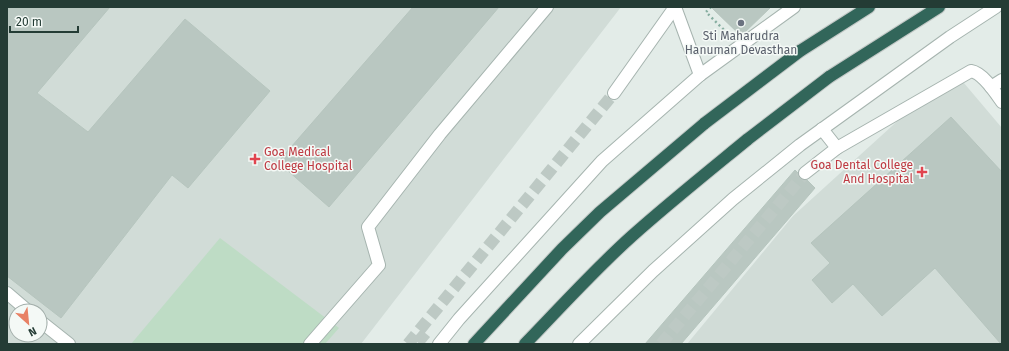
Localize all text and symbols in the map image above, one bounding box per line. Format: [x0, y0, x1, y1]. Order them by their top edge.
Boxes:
scale bar [10, 8, 78, 34]
text: 20 m [16, 15, 42, 29]
marker: Sti Maharudra Hanuman Devasthan [736, 18, 746, 28]
place label: Sti Maharudra Hanuman Devasthan [685, 29, 797, 57]
place label: Goa Medical College Hospital [264, 145, 353, 173]
marker: Goa Medical College Hospital [249, 153, 261, 165]
place label: Goa Dental College And Hospital [811, 158, 913, 186]
marker: Goa Dental College And Hospital [916, 166, 928, 178]
north arrow [8, 303, 48, 343]
text: N [26, 324, 39, 339]

